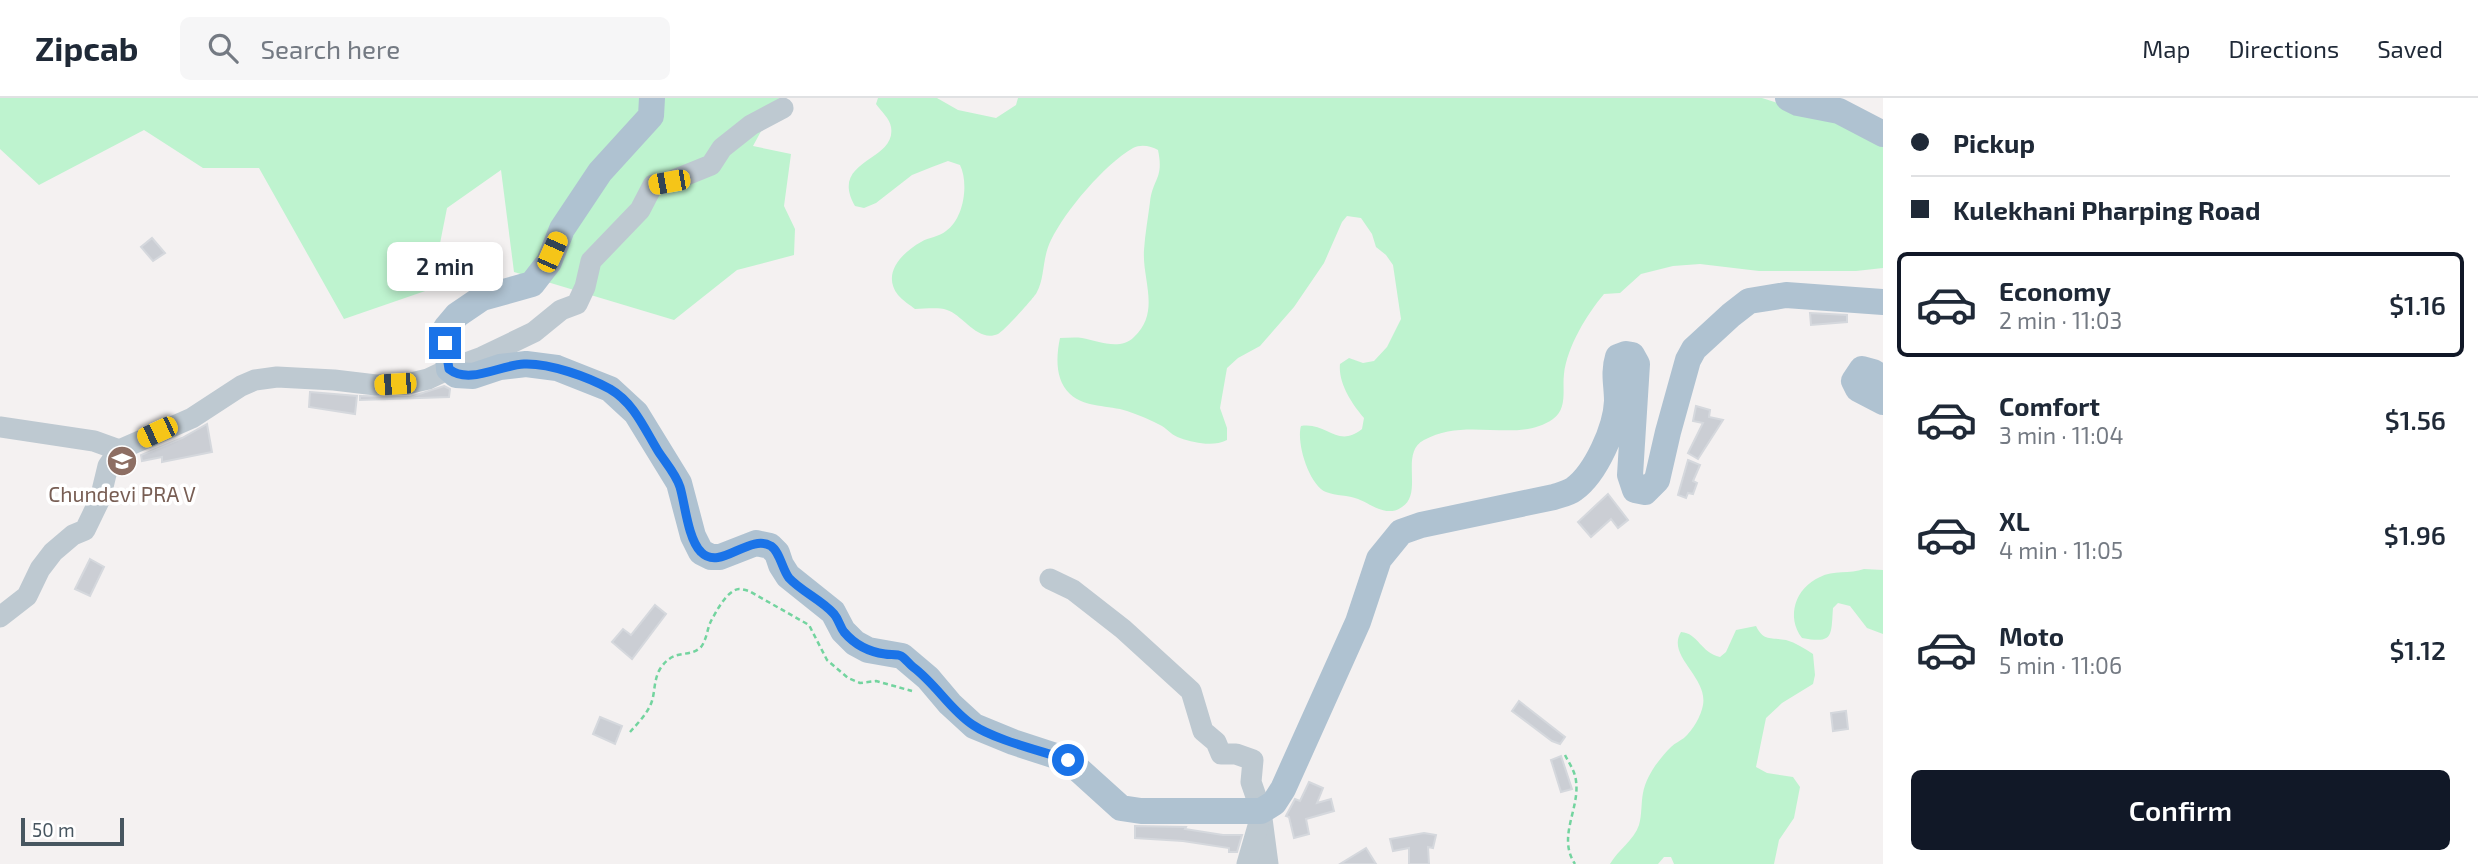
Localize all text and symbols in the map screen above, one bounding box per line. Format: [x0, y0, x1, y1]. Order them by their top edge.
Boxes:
search box [180, 17, 670, 80]
text: Zipcab [35, 28, 138, 68]
icon: search [204, 29, 242, 67]
text: Search here [260, 33, 400, 64]
text: Map [2142, 34, 2190, 63]
text: Directions [2228, 34, 2339, 63]
text: Saved [2377, 34, 2443, 63]
text: Pickup [1953, 127, 2035, 158]
car [647, 168, 692, 196]
text: Kulekhani Pharping Road [1953, 194, 2260, 225]
car [534, 229, 571, 275]
callout: 2 min [387, 242, 503, 290]
text: 2 min [416, 252, 474, 280]
icon: car [1915, 273, 1978, 336]
text: Economy [1999, 275, 2111, 306]
text: $1.16 [2389, 289, 2446, 320]
text: 2 min · 11:03 [1999, 306, 2122, 334]
route end [429, 327, 461, 359]
car [374, 372, 417, 396]
icon: car [1915, 388, 1978, 451]
text: Comfort [1999, 390, 2100, 421]
text: $1.56 [2385, 404, 2446, 435]
car [134, 414, 181, 450]
text: 3 min · 11:04 [1999, 421, 2124, 449]
school or university icon: Chundevi PRA V [105, 444, 139, 478]
place label: Chundevi PRA V [48, 481, 196, 506]
icon: car [1915, 503, 1978, 566]
text: XL [1999, 505, 2030, 536]
text: $1.96 [2384, 519, 2446, 550]
text: 4 min · 11:05 [1999, 536, 2123, 564]
icon: car [1915, 618, 1978, 681]
text: Moto [1999, 620, 2064, 651]
text: $1.12 [2389, 634, 2446, 665]
text: 5 min · 11:06 [1999, 651, 2122, 679]
route start [1052, 744, 1084, 776]
button: Confirm [1911, 770, 2450, 850]
scale bar [21, 815, 124, 847]
text: 50 m [32, 818, 75, 841]

